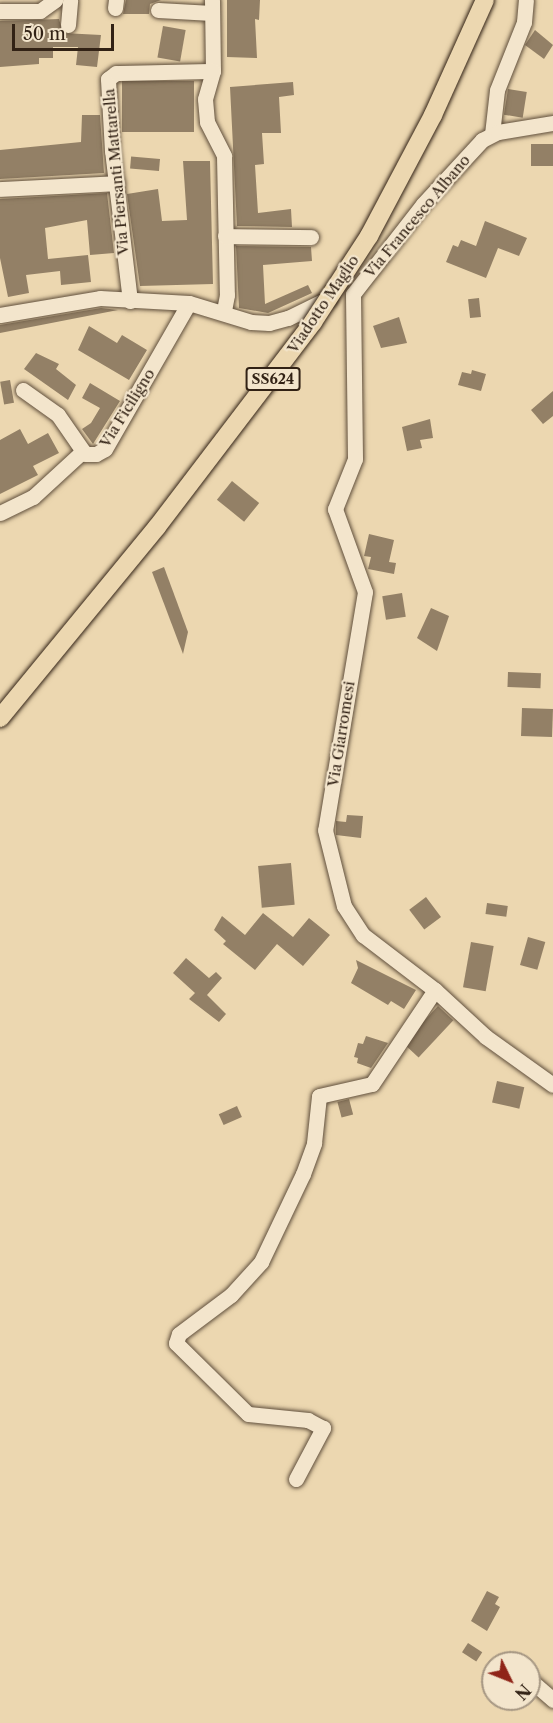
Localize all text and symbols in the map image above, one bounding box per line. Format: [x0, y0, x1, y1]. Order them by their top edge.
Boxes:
scale bar [15, 12, 117, 50]
text: 50 m [23, 23, 66, 45]
street label: Via Piersanti Mattarella [100, 88, 132, 256]
street label: Via Francesco Albano [360, 151, 474, 281]
street label: Viadotto Maglio [284, 252, 362, 356]
street label: Via Ficiligno [96, 365, 158, 451]
road number: SS624 [244, 368, 302, 390]
street label: Via Giarromesi [324, 680, 358, 788]
north arrow [481, 1651, 541, 1711]
text: N [511, 1680, 535, 1704]

